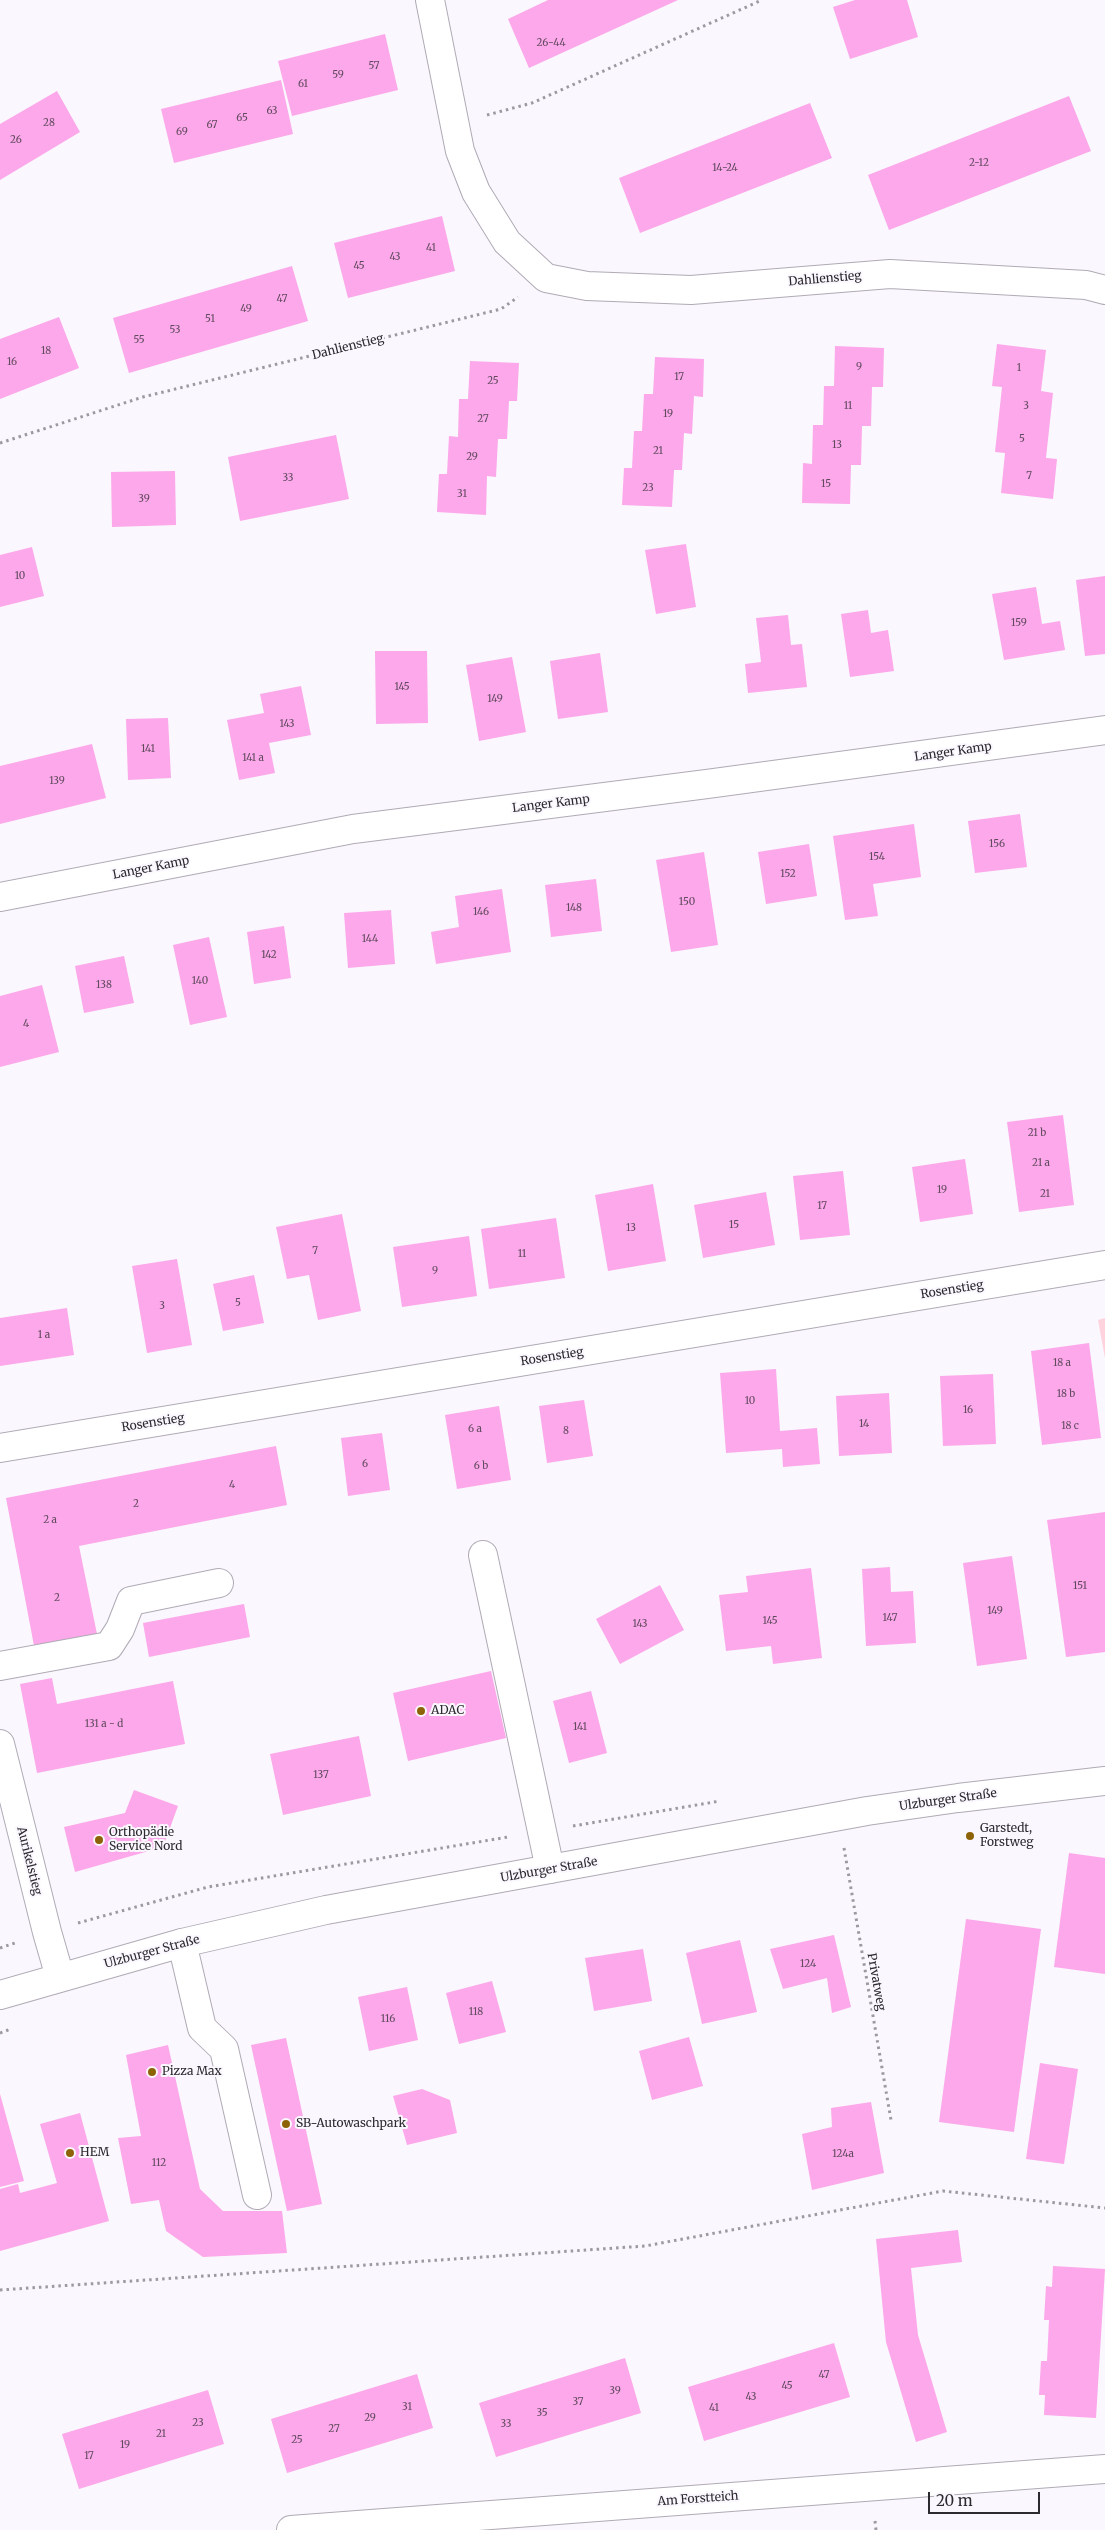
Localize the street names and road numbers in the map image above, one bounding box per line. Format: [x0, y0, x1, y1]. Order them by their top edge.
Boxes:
street label: Dahlienstieg [788, 269, 862, 289]
street label: Dahlienstieg [311, 331, 385, 363]
street label: Langer Kamp [913, 739, 993, 765]
street label: Langer Kamp [512, 792, 590, 816]
street label: Langer Kamp [111, 854, 191, 882]
street label: Rosenstieg [920, 1278, 984, 1302]
street label: Rosenstieg [520, 1345, 584, 1369]
street label: Rosenstieg [121, 1411, 185, 1435]
street label: Ulzburger Straße [898, 1786, 998, 1814]
street label: Aurikelstieg [14, 1825, 44, 1897]
street label: Ulzburger Straße [499, 1854, 599, 1886]
street label: Ulzburger Straße [103, 1932, 201, 1972]
street label: Privatweg [864, 1952, 888, 2012]
street label: Am Forstteich [657, 2489, 739, 2509]

